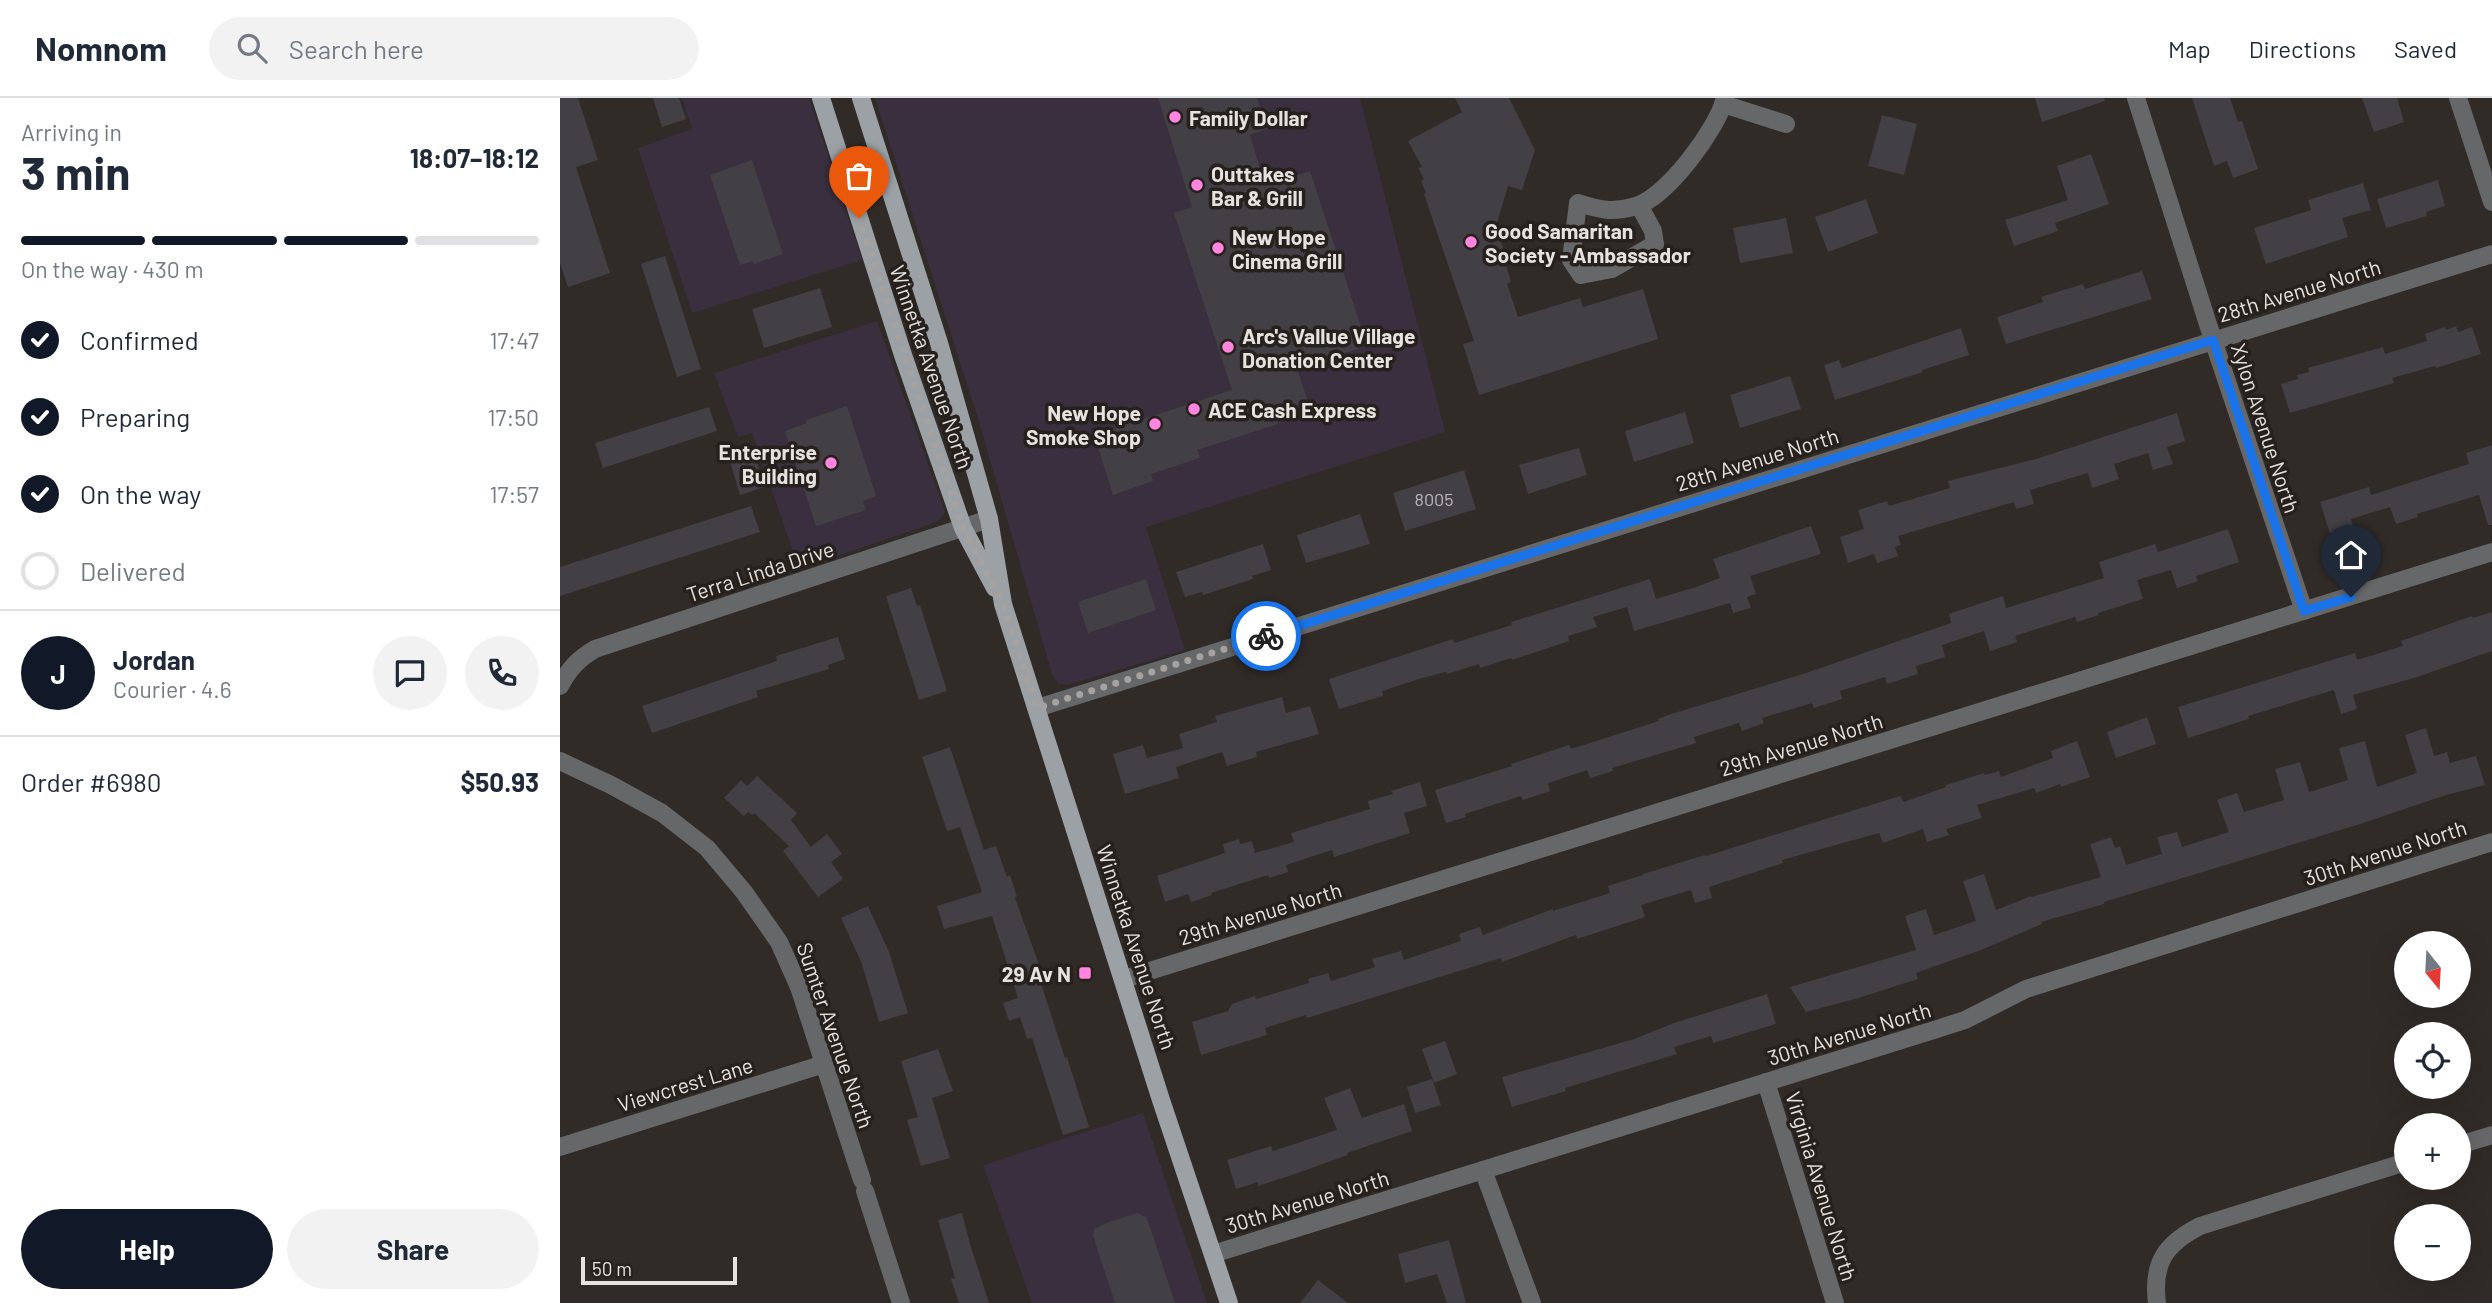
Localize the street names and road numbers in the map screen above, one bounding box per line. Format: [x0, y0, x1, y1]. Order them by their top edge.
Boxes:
street label: 28th Avenue North [2215, 253, 2383, 327]
street label: Winnetka Avenue North [885, 262, 979, 472]
street label: Xylon Avenue North [2227, 340, 2305, 516]
street label: 28th Avenue North [1673, 422, 1841, 496]
street label: Terra Linda Drive [683, 535, 837, 607]
street label: 29th Avenue North [1717, 707, 1885, 781]
street label: 30th Avenue North [2301, 814, 2469, 890]
street label: Winnetka Avenue North [1092, 842, 1182, 1052]
street label: 29th Avenue North [1176, 876, 1344, 950]
street label: Sumter Avenue North [792, 939, 880, 1131]
street label: 30th Avenue North [1764, 996, 1934, 1070]
street label: Viewcrest Lane [614, 1052, 756, 1116]
street label: Virginia Avenue North [1781, 1088, 1863, 1284]
street label: 30th Avenue North [1222, 1164, 1392, 1238]

